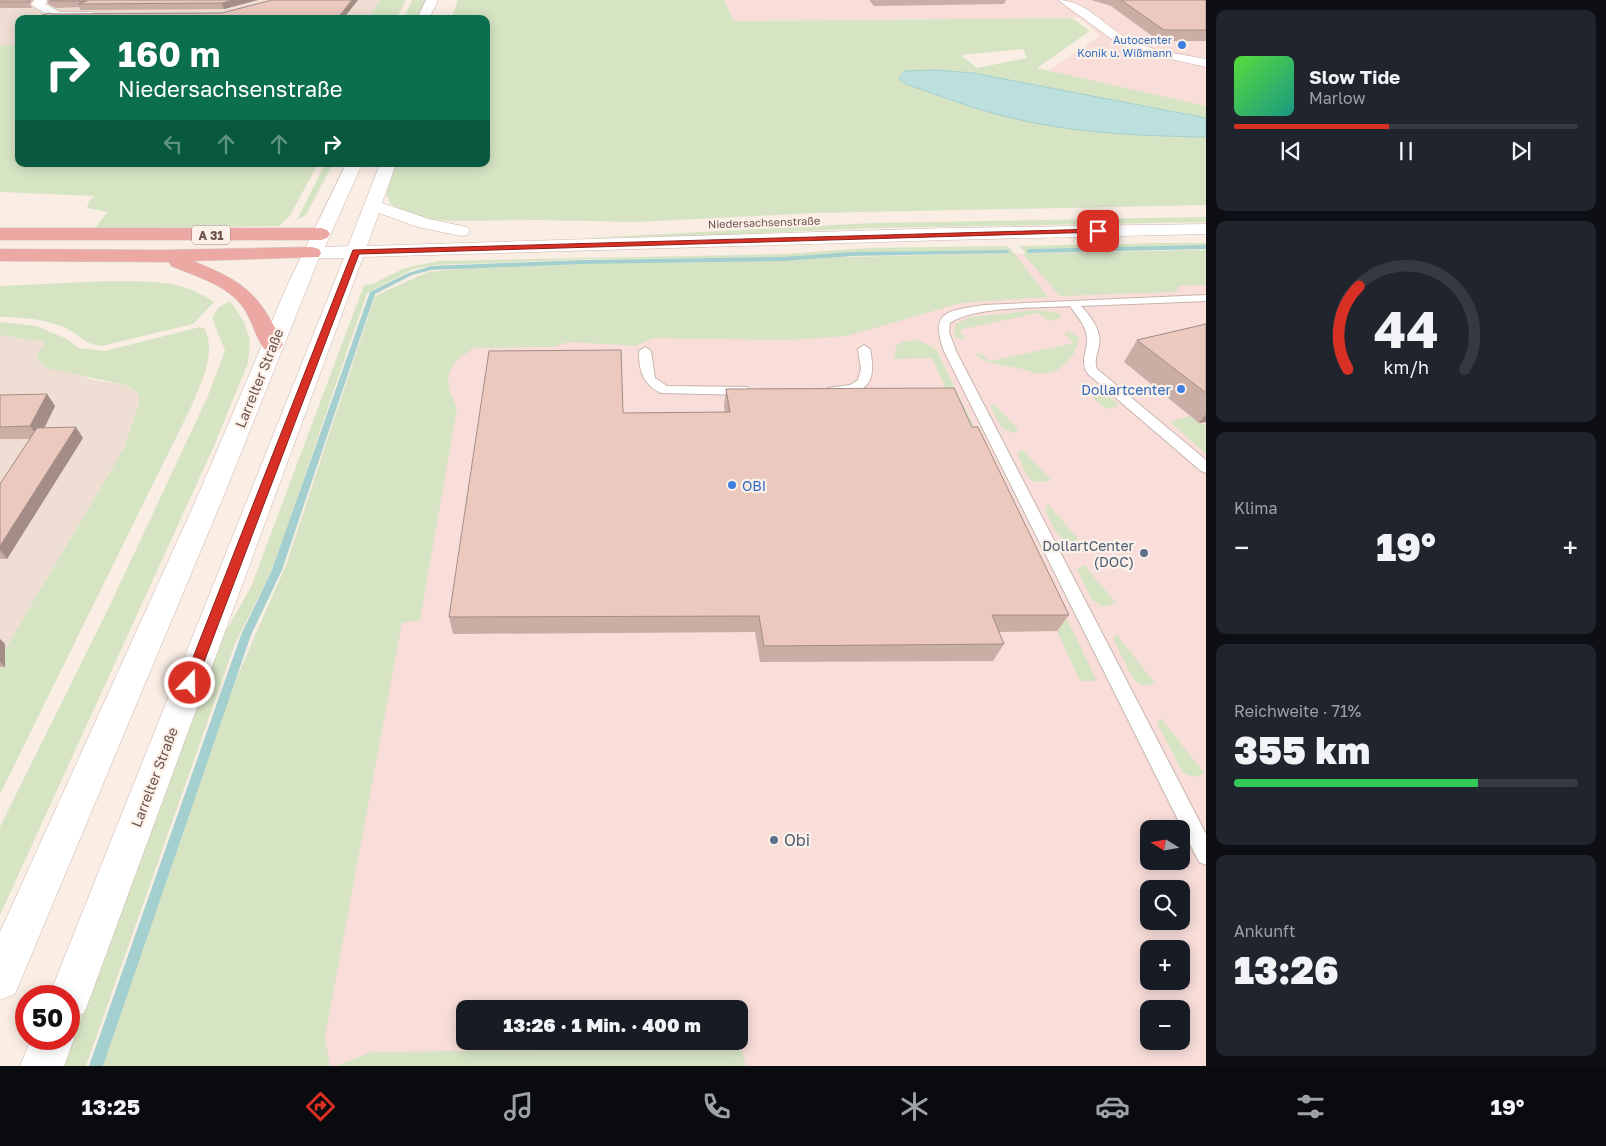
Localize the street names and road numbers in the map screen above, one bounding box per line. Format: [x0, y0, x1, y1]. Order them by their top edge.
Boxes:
street label: Niedersachsenstraße [708, 214, 820, 230]
road number: A 31 [192, 226, 230, 244]
street label: Larrelter Straße [231, 326, 287, 430]
street label: Larrelter Straße [127, 725, 181, 829]

